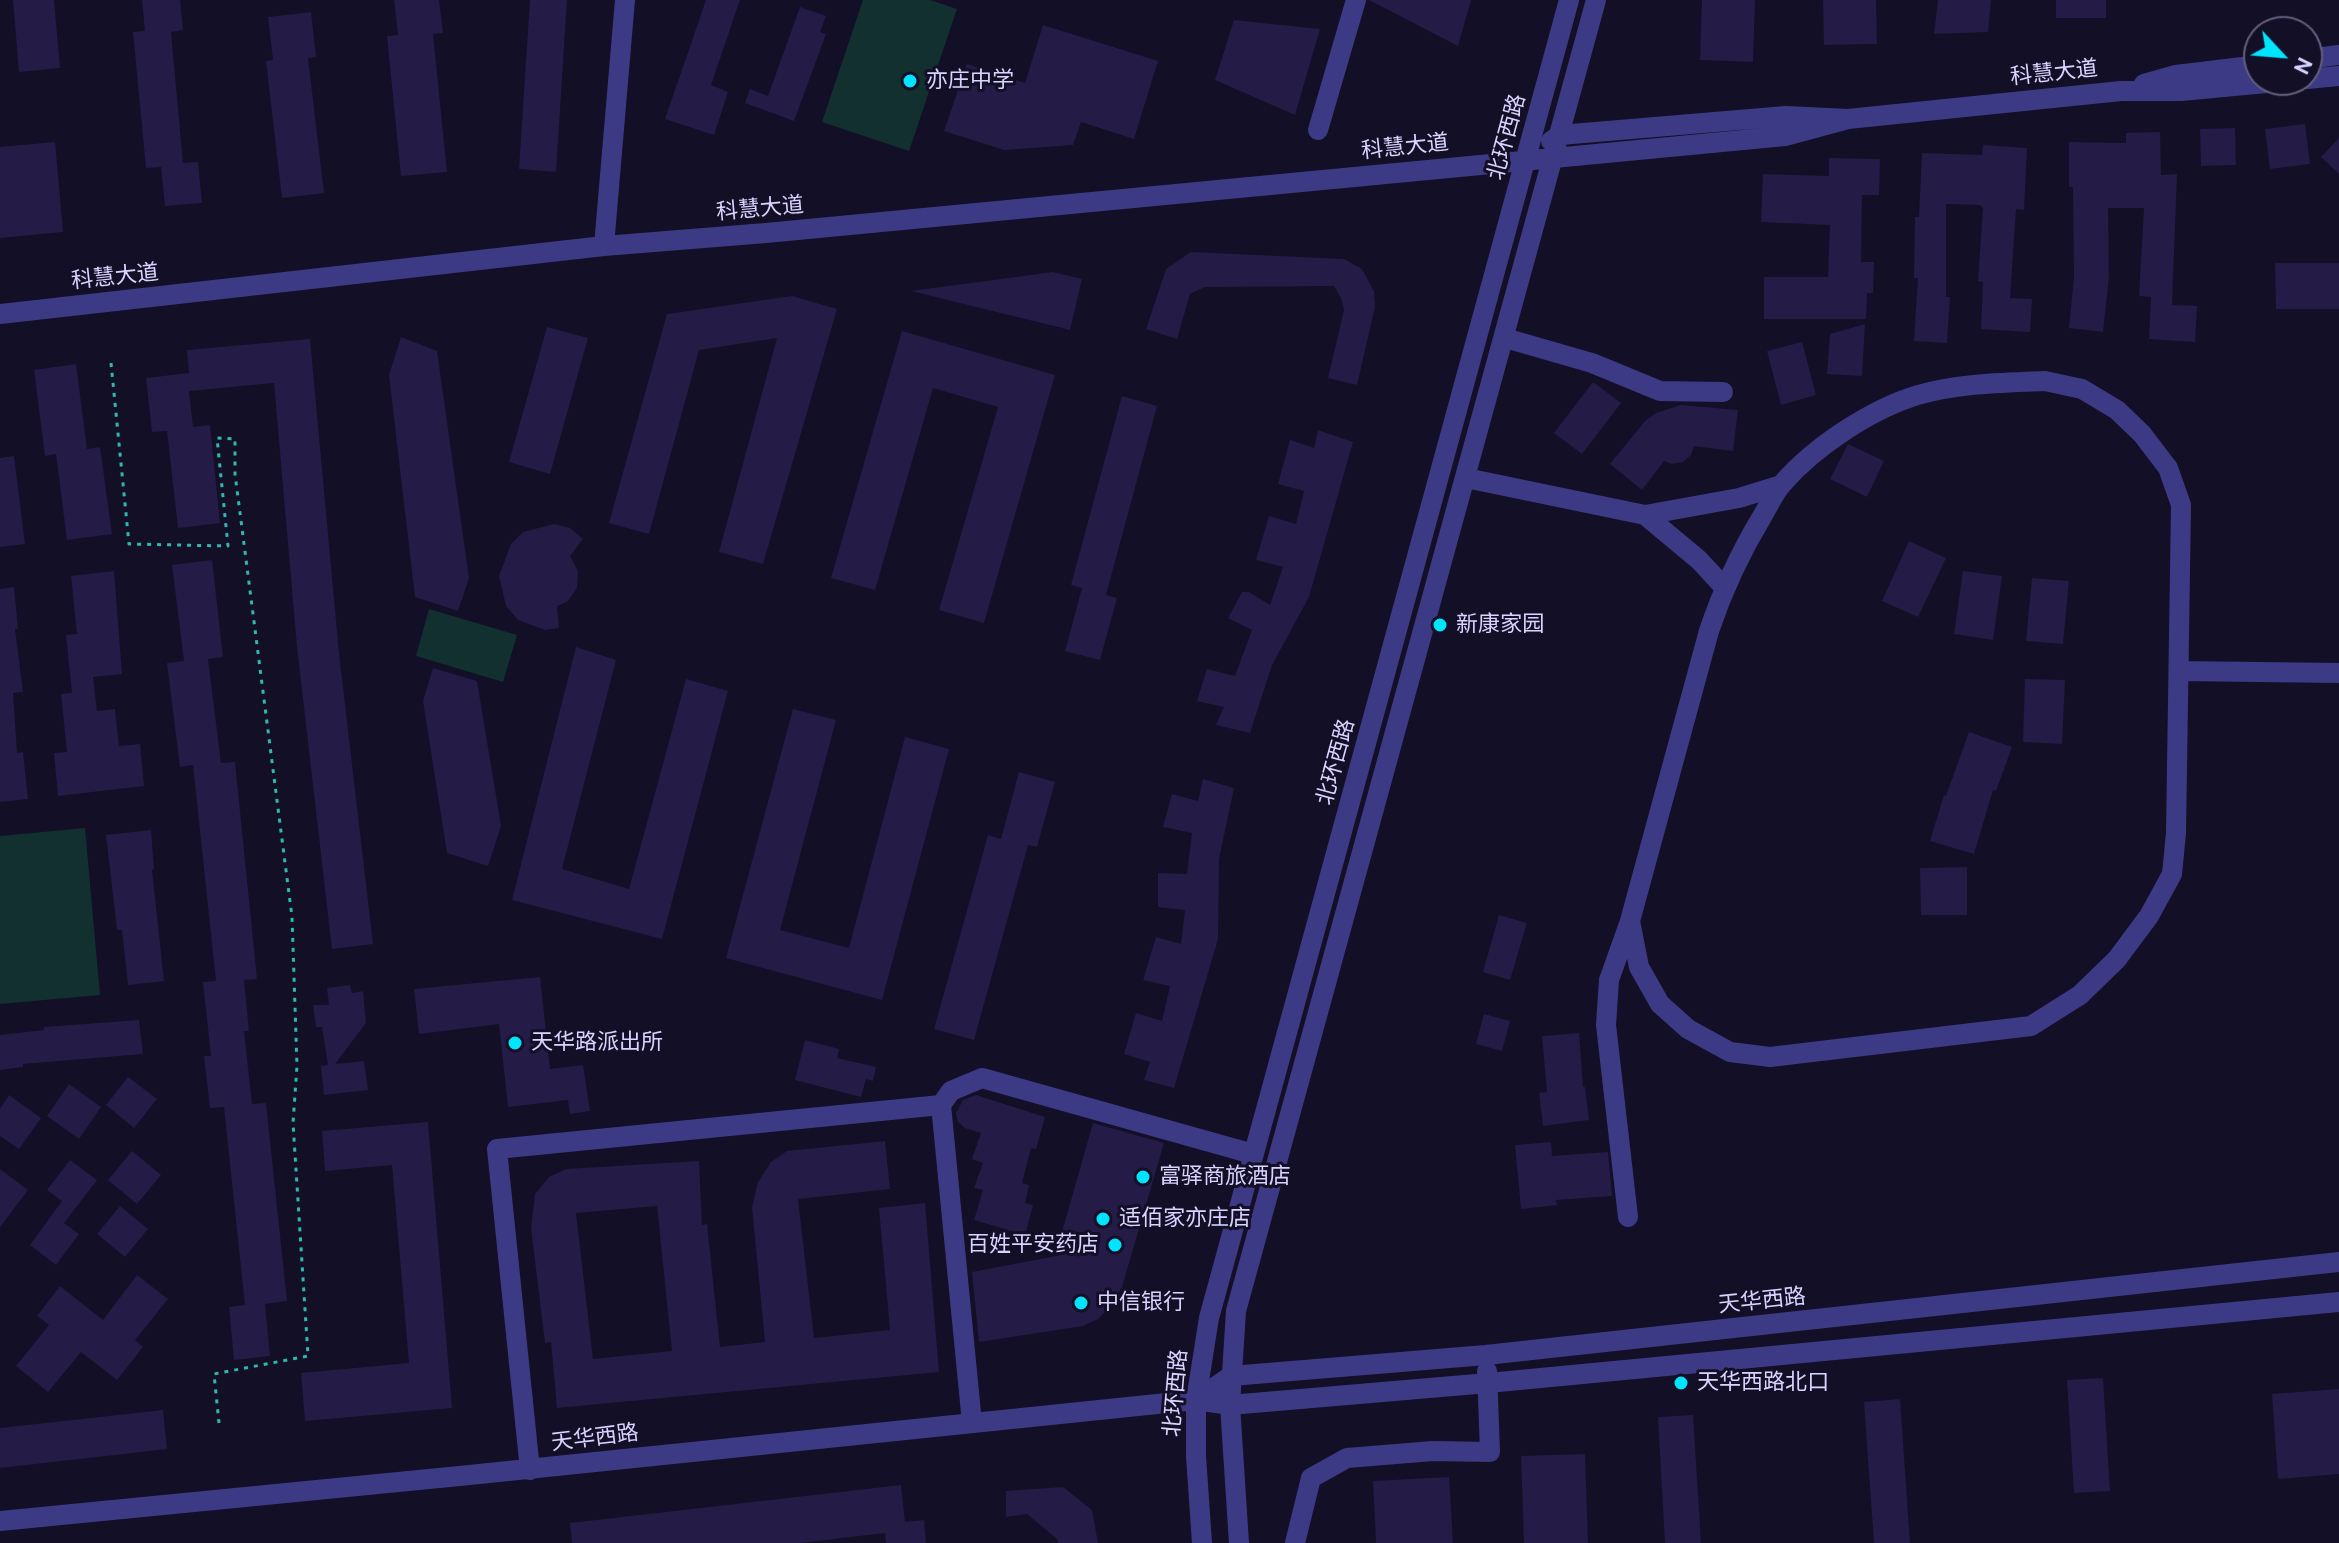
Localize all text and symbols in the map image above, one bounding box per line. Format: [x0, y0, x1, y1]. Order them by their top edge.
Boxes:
north arrow [2243, 16, 2323, 96]
text: N [2288, 53, 2319, 79]
street label: 科慧大道 [2009, 55, 2099, 91]
place label: 亦庄中学 [926, 68, 1014, 94]
marker: 亦庄中学 [901, 72, 919, 90]
street label: 北环西路 [1483, 91, 1531, 183]
street label: 科慧大道 [1360, 129, 1450, 165]
street label: 科慧大道 [715, 192, 805, 226]
street label: 科慧大道 [70, 259, 160, 295]
place label: 新康家园 [1456, 612, 1544, 638]
marker: 新康家园 [1431, 616, 1449, 634]
street label: 北环西路 [1312, 716, 1360, 808]
place label: 天华路派出所 [531, 1030, 663, 1056]
marker: 天华路派出所 [506, 1034, 524, 1052]
place label: 富驿商旅酒店 [1159, 1164, 1291, 1190]
marker: 富驿商旅酒店 [1134, 1168, 1152, 1186]
place label: 适佰家亦庄店 [1119, 1206, 1251, 1232]
marker: 适佰家亦庄店 [1094, 1210, 1112, 1228]
place label: 百姓平安药店 [967, 1232, 1099, 1258]
marker: 百姓平安药店 [1106, 1236, 1124, 1254]
street label: 天华西路 [1717, 1283, 1807, 1319]
place label: 中信银行 [1097, 1290, 1185, 1316]
marker: 中信银行 [1072, 1294, 1090, 1312]
street label: 北环西路 [1159, 1348, 1193, 1438]
place label: 天华西路北口 [1697, 1370, 1829, 1396]
marker: 天华西路北口 [1672, 1374, 1690, 1392]
street label: 天华西路 [550, 1420, 640, 1456]

